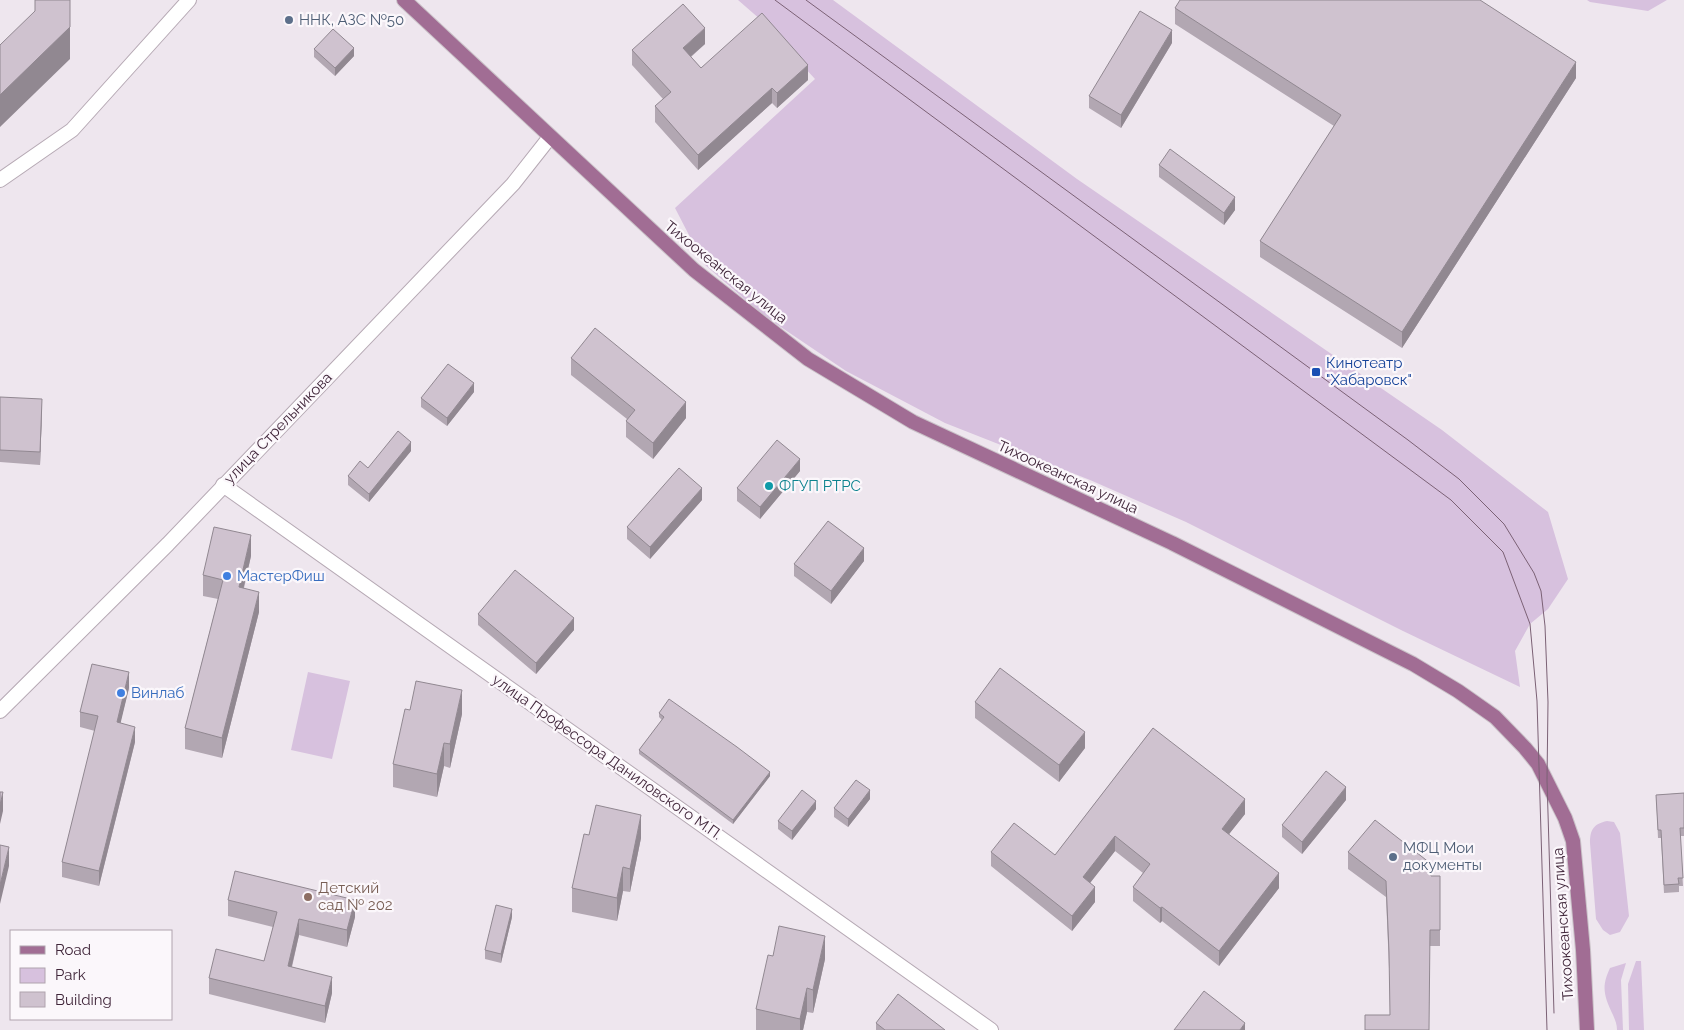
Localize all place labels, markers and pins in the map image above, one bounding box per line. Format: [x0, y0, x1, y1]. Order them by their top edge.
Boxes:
place label: ННК, АЗС №50 [299, 11, 404, 29]
marker: ННК, АЗС №50 [283, 14, 295, 26]
place label: Кинотеатр "Хабаровск" [1326, 354, 1412, 389]
marker: Кинотеатр "Хабаровск" [1310, 366, 1322, 378]
place label: ФГУП РТРС [779, 477, 861, 495]
marker: ФГУП РТРС [763, 480, 775, 492]
place label: МастерФиш [237, 567, 325, 585]
marker: МастерФиш [221, 570, 233, 582]
place label: Винлаб [131, 684, 184, 702]
marker: Винлаб [115, 687, 127, 699]
place label: МФЦ Мои документы [1403, 839, 1482, 874]
marker: МФЦ Мои документы [1387, 851, 1399, 863]
place label: Детский сад № 202 [318, 879, 393, 914]
marker: Детский сад № 202 [302, 891, 314, 903]

